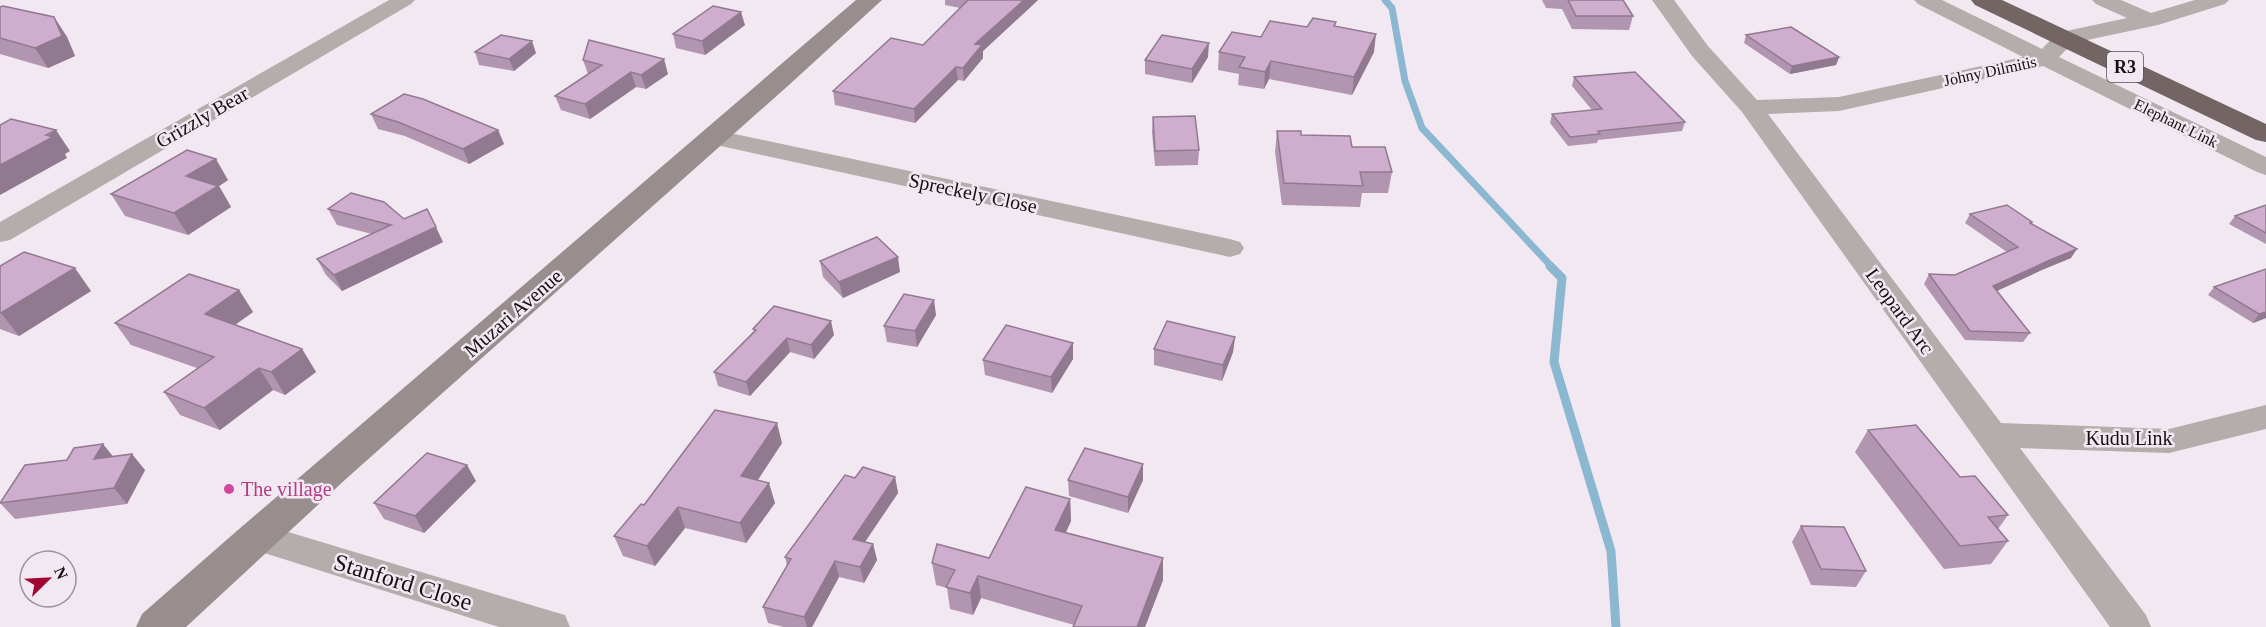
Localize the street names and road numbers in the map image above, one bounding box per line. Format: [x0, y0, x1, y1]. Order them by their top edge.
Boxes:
road number: R3 [2107, 52, 2143, 82]
street label: Johny Dilmitis [1942, 53, 2038, 90]
street label: Grizzly Bear [152, 82, 253, 153]
street label: Elephant Link [2131, 95, 2221, 152]
street label: Spreckely Close [907, 169, 1039, 218]
street label: Muzari Avenue [460, 264, 566, 361]
street label: Leopard Arc [1861, 264, 1939, 359]
street label: Kudu Link [2085, 427, 2173, 449]
street label: Stanford Close [331, 549, 475, 615]

